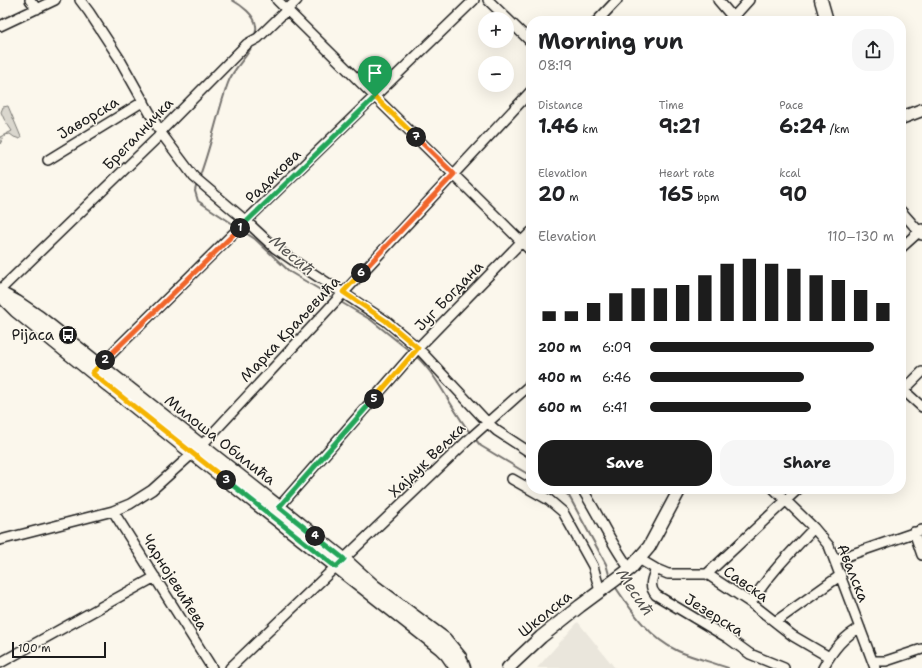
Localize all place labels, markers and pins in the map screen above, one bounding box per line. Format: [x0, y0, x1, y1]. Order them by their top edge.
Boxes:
pin [358, 56, 392, 97]
pin: 7 [406, 127, 426, 147]
pin: 1 [230, 218, 250, 238]
pin: 6 [351, 263, 371, 283]
bus stop icon: Pijaca [57, 324, 79, 346]
place label: Pijaca [11, 325, 55, 345]
pin: 2 [95, 350, 115, 370]
pin: 5 [364, 389, 384, 409]
pin: 3 [216, 470, 236, 490]
pin: 4 [305, 526, 325, 546]

